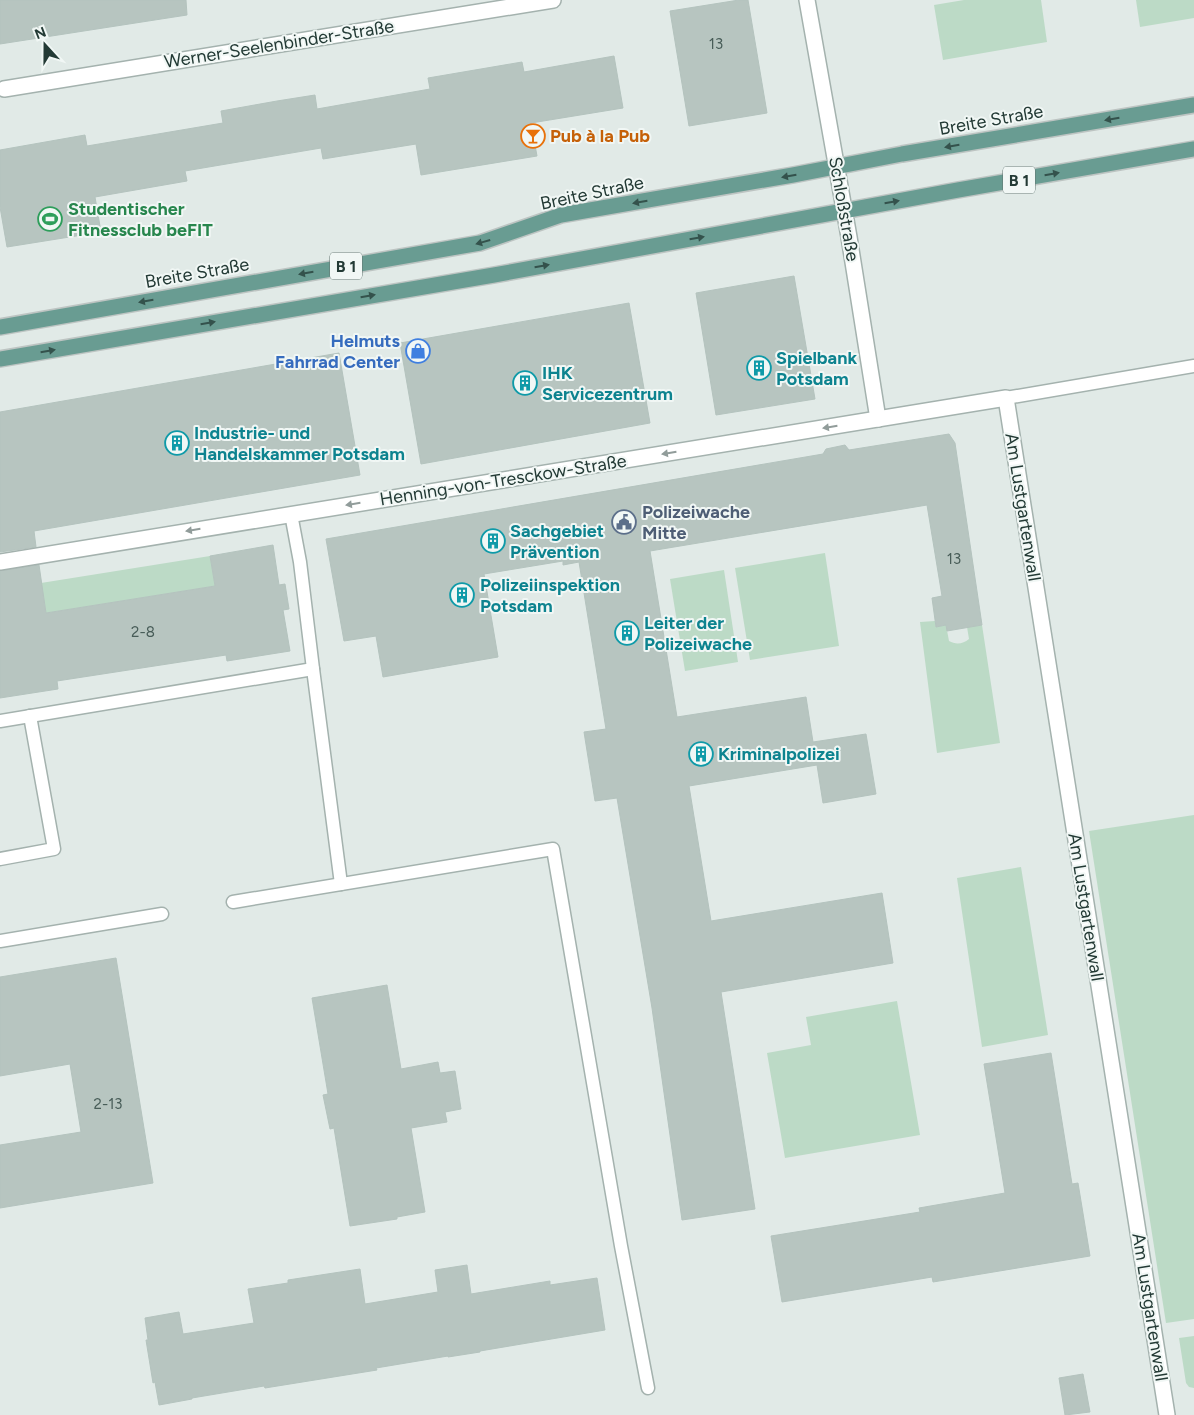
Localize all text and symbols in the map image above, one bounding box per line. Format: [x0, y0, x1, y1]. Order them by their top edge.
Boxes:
street label: Werner-Seelenbinder-Straße [163, 15, 396, 73]
north arrow [20, 20, 70, 70]
text: N [32, 23, 49, 43]
house number: 13 [709, 35, 723, 53]
street label: Breite Straße [937, 100, 1045, 140]
one-way arrow [1103, 115, 1119, 123]
bar icon: Pub à la Pub [520, 123, 546, 149]
place label: Pub à la Pub [550, 125, 650, 147]
one-way arrow [943, 142, 959, 150]
street label: Schloßstraße [824, 155, 864, 263]
road number: B 1 [1003, 166, 1035, 194]
one-way arrow [1044, 169, 1060, 177]
street label: Breite Straße [538, 171, 646, 215]
one-way arrow [780, 172, 796, 180]
place label: Studentischer Fitnessclub beFIT [68, 198, 213, 241]
one-way arrow [631, 198, 647, 206]
one-way arrow [884, 198, 900, 206]
sports icon: Studentischer Fitnessclub beFIT [37, 206, 63, 232]
one-way arrow [690, 233, 706, 241]
one-way arrow [475, 238, 490, 246]
road number: B 1 [330, 252, 362, 280]
street label: Breite Straße [143, 253, 251, 293]
one-way arrow [534, 262, 550, 270]
one-way arrow [297, 270, 313, 278]
one-way arrow [361, 291, 377, 299]
one-way arrow [137, 298, 153, 306]
one-way arrow [201, 319, 217, 327]
place label: Helmuts Fahrrad Center [275, 330, 401, 373]
shop icon: Helmuts Fahrrad Center [405, 338, 431, 364]
one-way arrow [40, 346, 56, 354]
place label: Spielbank Potsdam [776, 347, 857, 390]
building icon: Spielbank Potsdam [746, 355, 772, 381]
place label: IHK Servicezentrum [542, 362, 673, 405]
building icon: IHK Servicezentrum [512, 370, 538, 396]
place label: Industrie- und Handelskammer Potsdam [194, 422, 405, 465]
one-way arrow [821, 423, 837, 431]
building icon: Industrie- und Handelskammer Potsdam [164, 430, 190, 456]
street label: Am Lustgartenwall [1000, 431, 1046, 583]
one-way arrow [661, 449, 677, 457]
street label: Henning-von-Tresckow-Straße [378, 450, 628, 510]
one-way arrow [345, 501, 361, 509]
place label: Polizeiwache Mitte [642, 501, 750, 544]
public building icon: Polizeiwache Mitte [611, 509, 637, 535]
place label: Sachgebiet Prävention [510, 520, 604, 563]
one-way arrow [185, 527, 201, 535]
building icon: Sachgebiet Prävention [480, 528, 506, 554]
house number: 13 [947, 550, 961, 568]
place label: Polizeiinspektion Potsdam [480, 574, 620, 617]
building icon: Polizeiinspektion Potsdam [449, 582, 475, 608]
place label: Leiter der Polizeiwache [644, 612, 752, 655]
building icon: Leiter der Polizeiwache [614, 620, 640, 646]
house number: 2-8 [131, 623, 155, 641]
building icon: Kriminalpolizei [688, 741, 714, 767]
place label: Kriminalpolizei [718, 743, 840, 765]
street label: Am Lustgartenwall [1063, 831, 1109, 983]
house number: 2-13 [94, 1095, 123, 1113]
street label: Am Lustgartenwall [1127, 1231, 1173, 1383]

